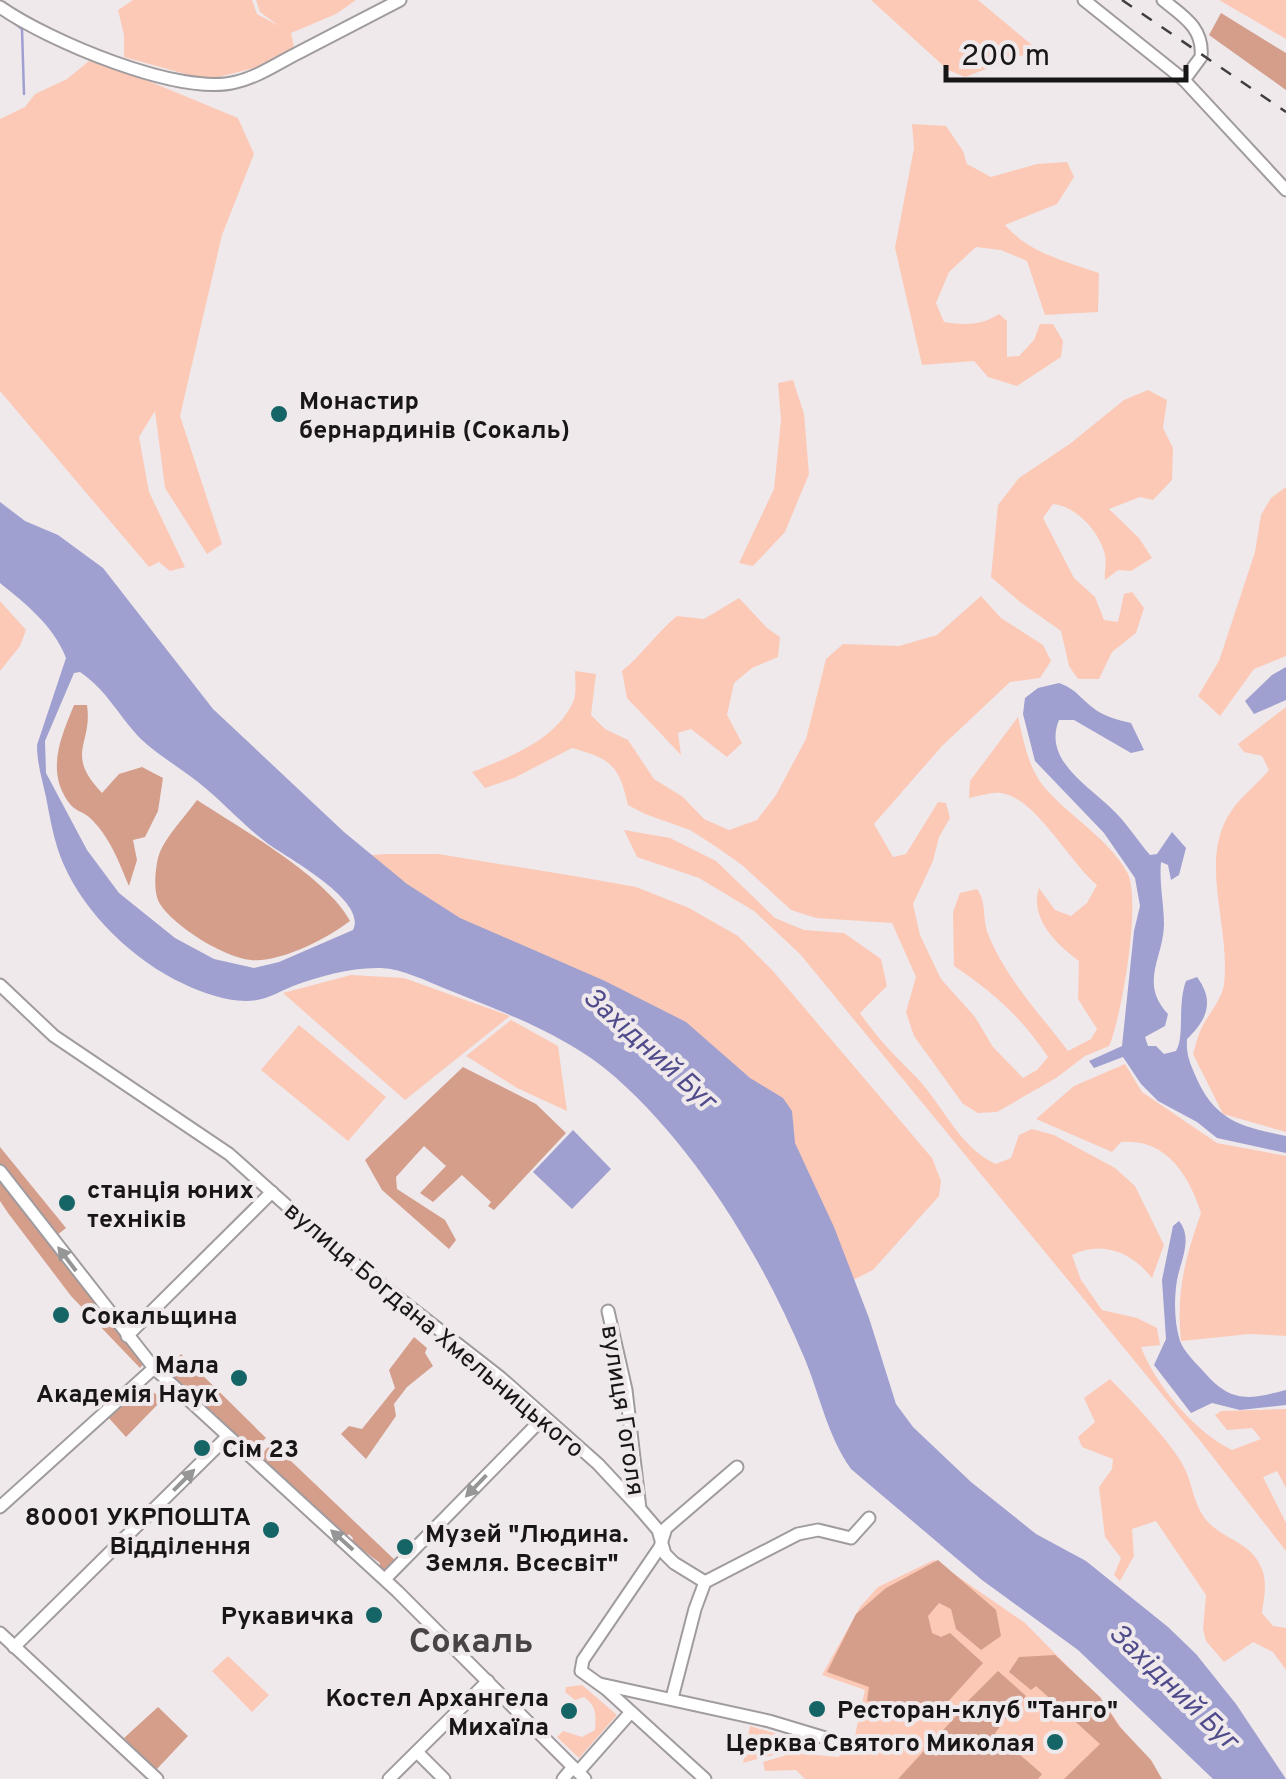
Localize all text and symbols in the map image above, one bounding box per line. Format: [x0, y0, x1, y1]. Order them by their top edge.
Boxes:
scale bar [946, 20, 1186, 82]
text: 200 m [961, 39, 1050, 76]
place label: Монастир бернардинів (Сокаль) [299, 387, 570, 448]
marker: Монастир бернардинів (Сокаль) [268, 403, 290, 425]
water label: Західний Буг [575, 981, 725, 1121]
place label: станція юних техніків [87, 1176, 254, 1237]
marker: станція юних техніків [56, 1192, 78, 1214]
street label: вулиця Богдана Хмельницького [276, 1196, 590, 1466]
one-way arrow [57, 1246, 78, 1271]
place label: Сокальщина [81, 1302, 238, 1334]
marker: Сокальщина [50, 1304, 72, 1326]
street label: вулиця Гоголя [592, 1323, 650, 1498]
place label: Мала Академія Наук [36, 1351, 219, 1412]
marker: Мала Академія Наук [228, 1367, 250, 1389]
place label: Сім 23 [222, 1435, 299, 1467]
marker: Сім 23 [191, 1437, 213, 1459]
one-way arrow [171, 1469, 195, 1492]
one-way arrow [465, 1474, 488, 1498]
place label: 80001 УКРПОШТА Відділення [25, 1503, 251, 1564]
marker: 80001 УКРПОШТА Відділення [260, 1519, 282, 1541]
place label: Музей "Людина. Земля. Всесвіт" [425, 1520, 629, 1581]
one-way arrow [330, 1530, 355, 1552]
marker: Музей "Людина. Земля. Всесвіт" [394, 1536, 416, 1558]
place label: Рукавичка [221, 1602, 354, 1634]
marker: Рукавичка [363, 1604, 385, 1626]
water label: Західний Буг [1101, 1617, 1247, 1761]
district label: Сокаль [409, 1621, 533, 1665]
place label: Костел Архангела Михаїла [325, 1684, 549, 1745]
place label: Ресторан-клуб "Танго" [837, 1696, 1118, 1728]
marker: Ресторан-клуб "Танго" [806, 1698, 828, 1720]
marker: Костел Архангела Михаїла [558, 1700, 580, 1722]
place label: Церква Святого Миколая [726, 1729, 1035, 1761]
marker: Церква Святого Миколая [1044, 1731, 1066, 1753]

